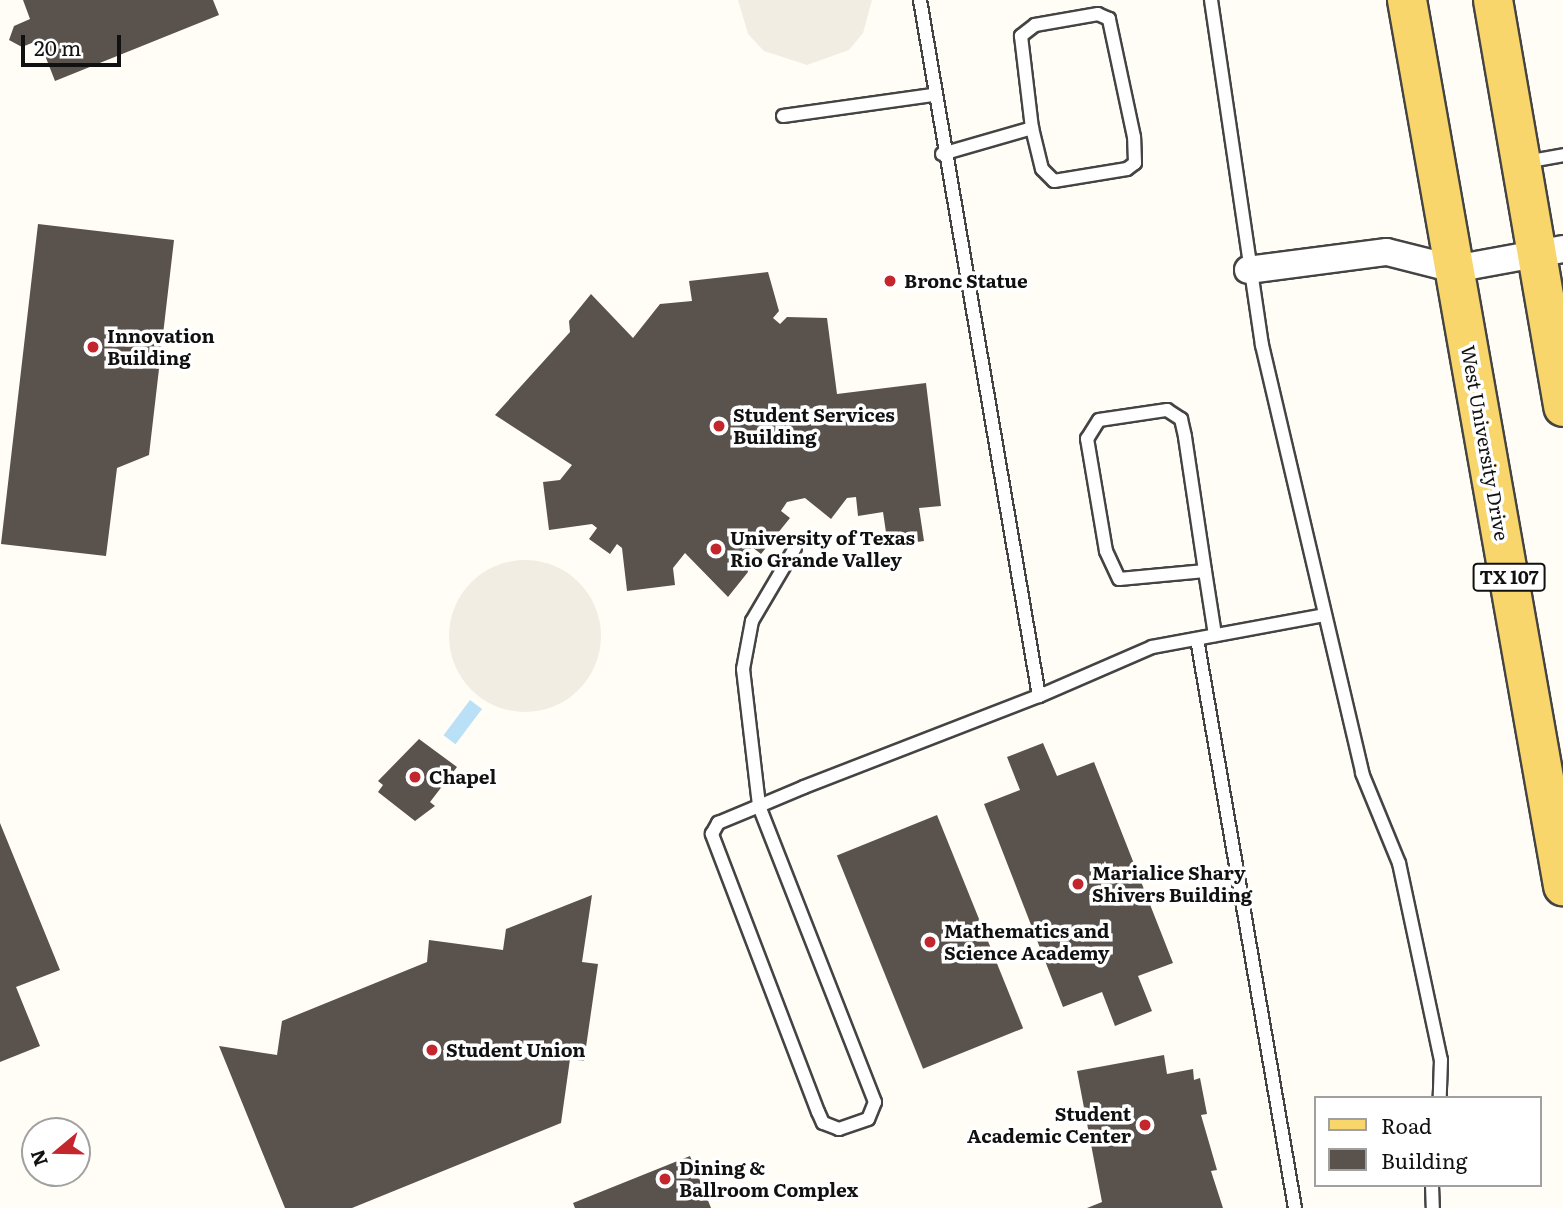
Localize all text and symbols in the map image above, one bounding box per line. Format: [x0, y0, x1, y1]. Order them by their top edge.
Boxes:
scale bar [24, 21, 124, 65]
text: 20 m [34, 31, 81, 62]
place label: Bronc Statue [904, 270, 1028, 292]
marker: Bronc Statue [882, 273, 898, 289]
place label: Innovation Building [107, 325, 215, 369]
marker: Innovation Building [85, 339, 101, 355]
street label: West University Drive [1457, 344, 1513, 542]
place label: Student Services Building [733, 404, 895, 448]
marker: Student Services Building [711, 418, 727, 434]
place label: University of Texas Rio Grande Valley [730, 527, 915, 571]
marker: University of Texas Rio Grande Valley [708, 541, 724, 557]
road number: TX 107 [1472, 562, 1546, 592]
place label: Chapel [429, 766, 496, 788]
marker: Chapel [407, 769, 423, 785]
place label: Marialice Shary Shivers Building [1092, 862, 1252, 906]
marker: Marialice Shary Shivers Building [1070, 876, 1086, 892]
place label: Mathematics and Science Academy [944, 920, 1109, 964]
marker: Mathematics and Science Academy [922, 934, 938, 950]
place label: Student Union [446, 1039, 586, 1061]
marker: Student Union [424, 1042, 440, 1058]
legend [1314, 1096, 1542, 1187]
place label: Student Academic Center [967, 1103, 1131, 1147]
text: Road [1381, 1109, 1432, 1140]
north arrow [21, 1117, 91, 1187]
marker: Student Academic Center [1137, 1117, 1153, 1133]
text: Building [1381, 1144, 1467, 1175]
text: N [22, 1146, 54, 1170]
place label: Dining & Ballroom Complex [679, 1157, 858, 1201]
marker: Dining & Ballroom Complex [657, 1171, 673, 1187]

